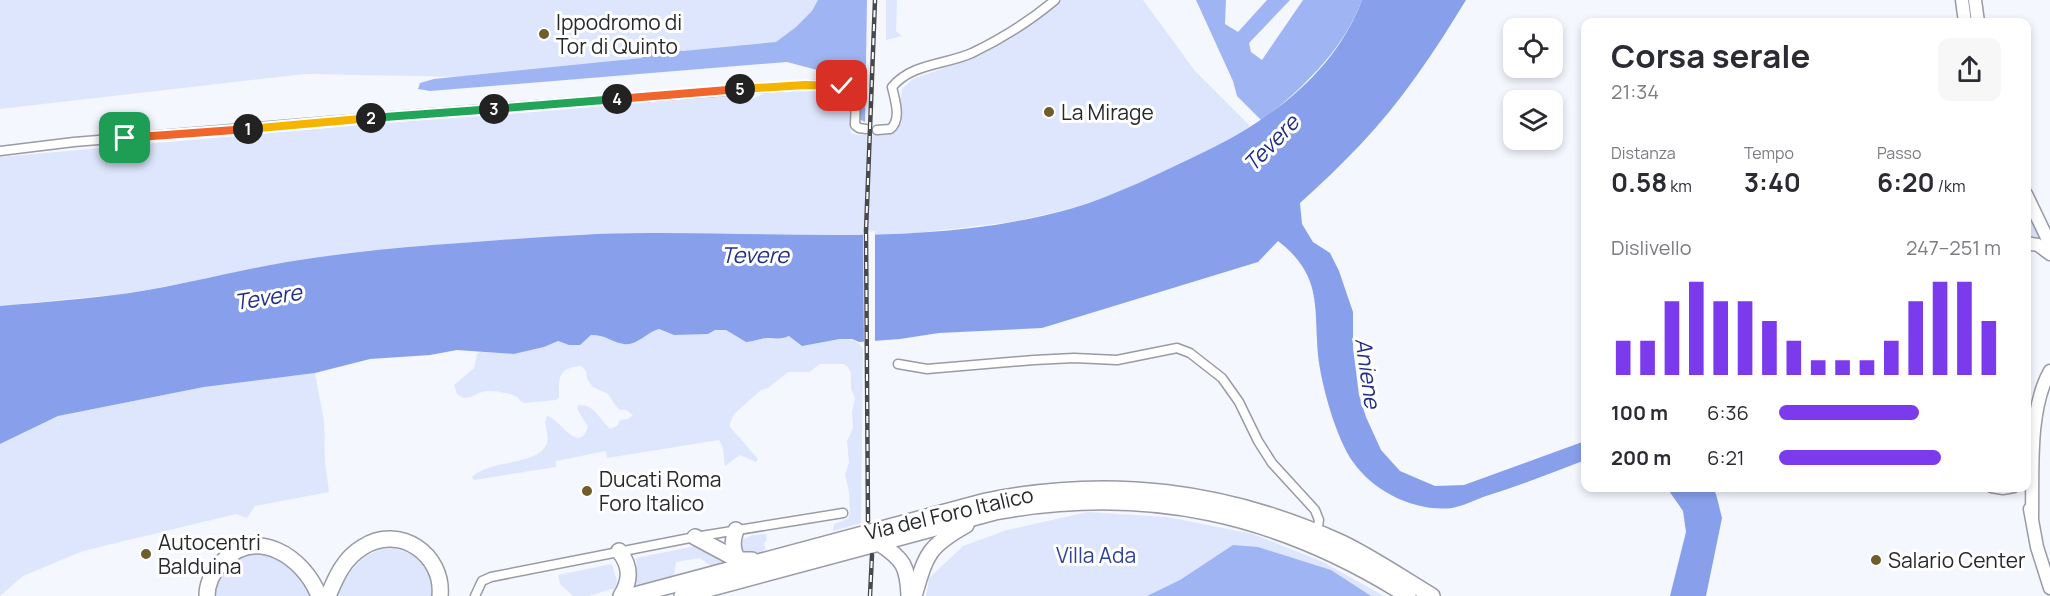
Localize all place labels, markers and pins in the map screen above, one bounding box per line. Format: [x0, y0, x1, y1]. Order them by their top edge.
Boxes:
place label: Ippodromo di Tor di Quinto [556, 8, 682, 60]
marker: Ippodromo di Tor di Quinto [537, 27, 551, 41]
pin [816, 60, 867, 111]
pin: 5 [725, 74, 755, 104]
pin: 4 [602, 84, 632, 114]
pin: 3 [479, 94, 509, 124]
place label: La Mirage [1061, 98, 1154, 126]
pin: 2 [356, 103, 386, 133]
marker: La Mirage [1042, 105, 1056, 119]
pin [99, 112, 150, 163]
pin: 1 [233, 114, 263, 144]
place label: Ducati Roma Foro Italico [599, 465, 721, 517]
marker: Ducati Roma Foro Italico [580, 484, 594, 498]
place label: Autocentri Balduina [158, 528, 261, 580]
place label: Salario Center [1888, 546, 2026, 574]
marker: Autocentri Balduina [139, 547, 153, 561]
marker: Salario Center [1869, 553, 1883, 567]

